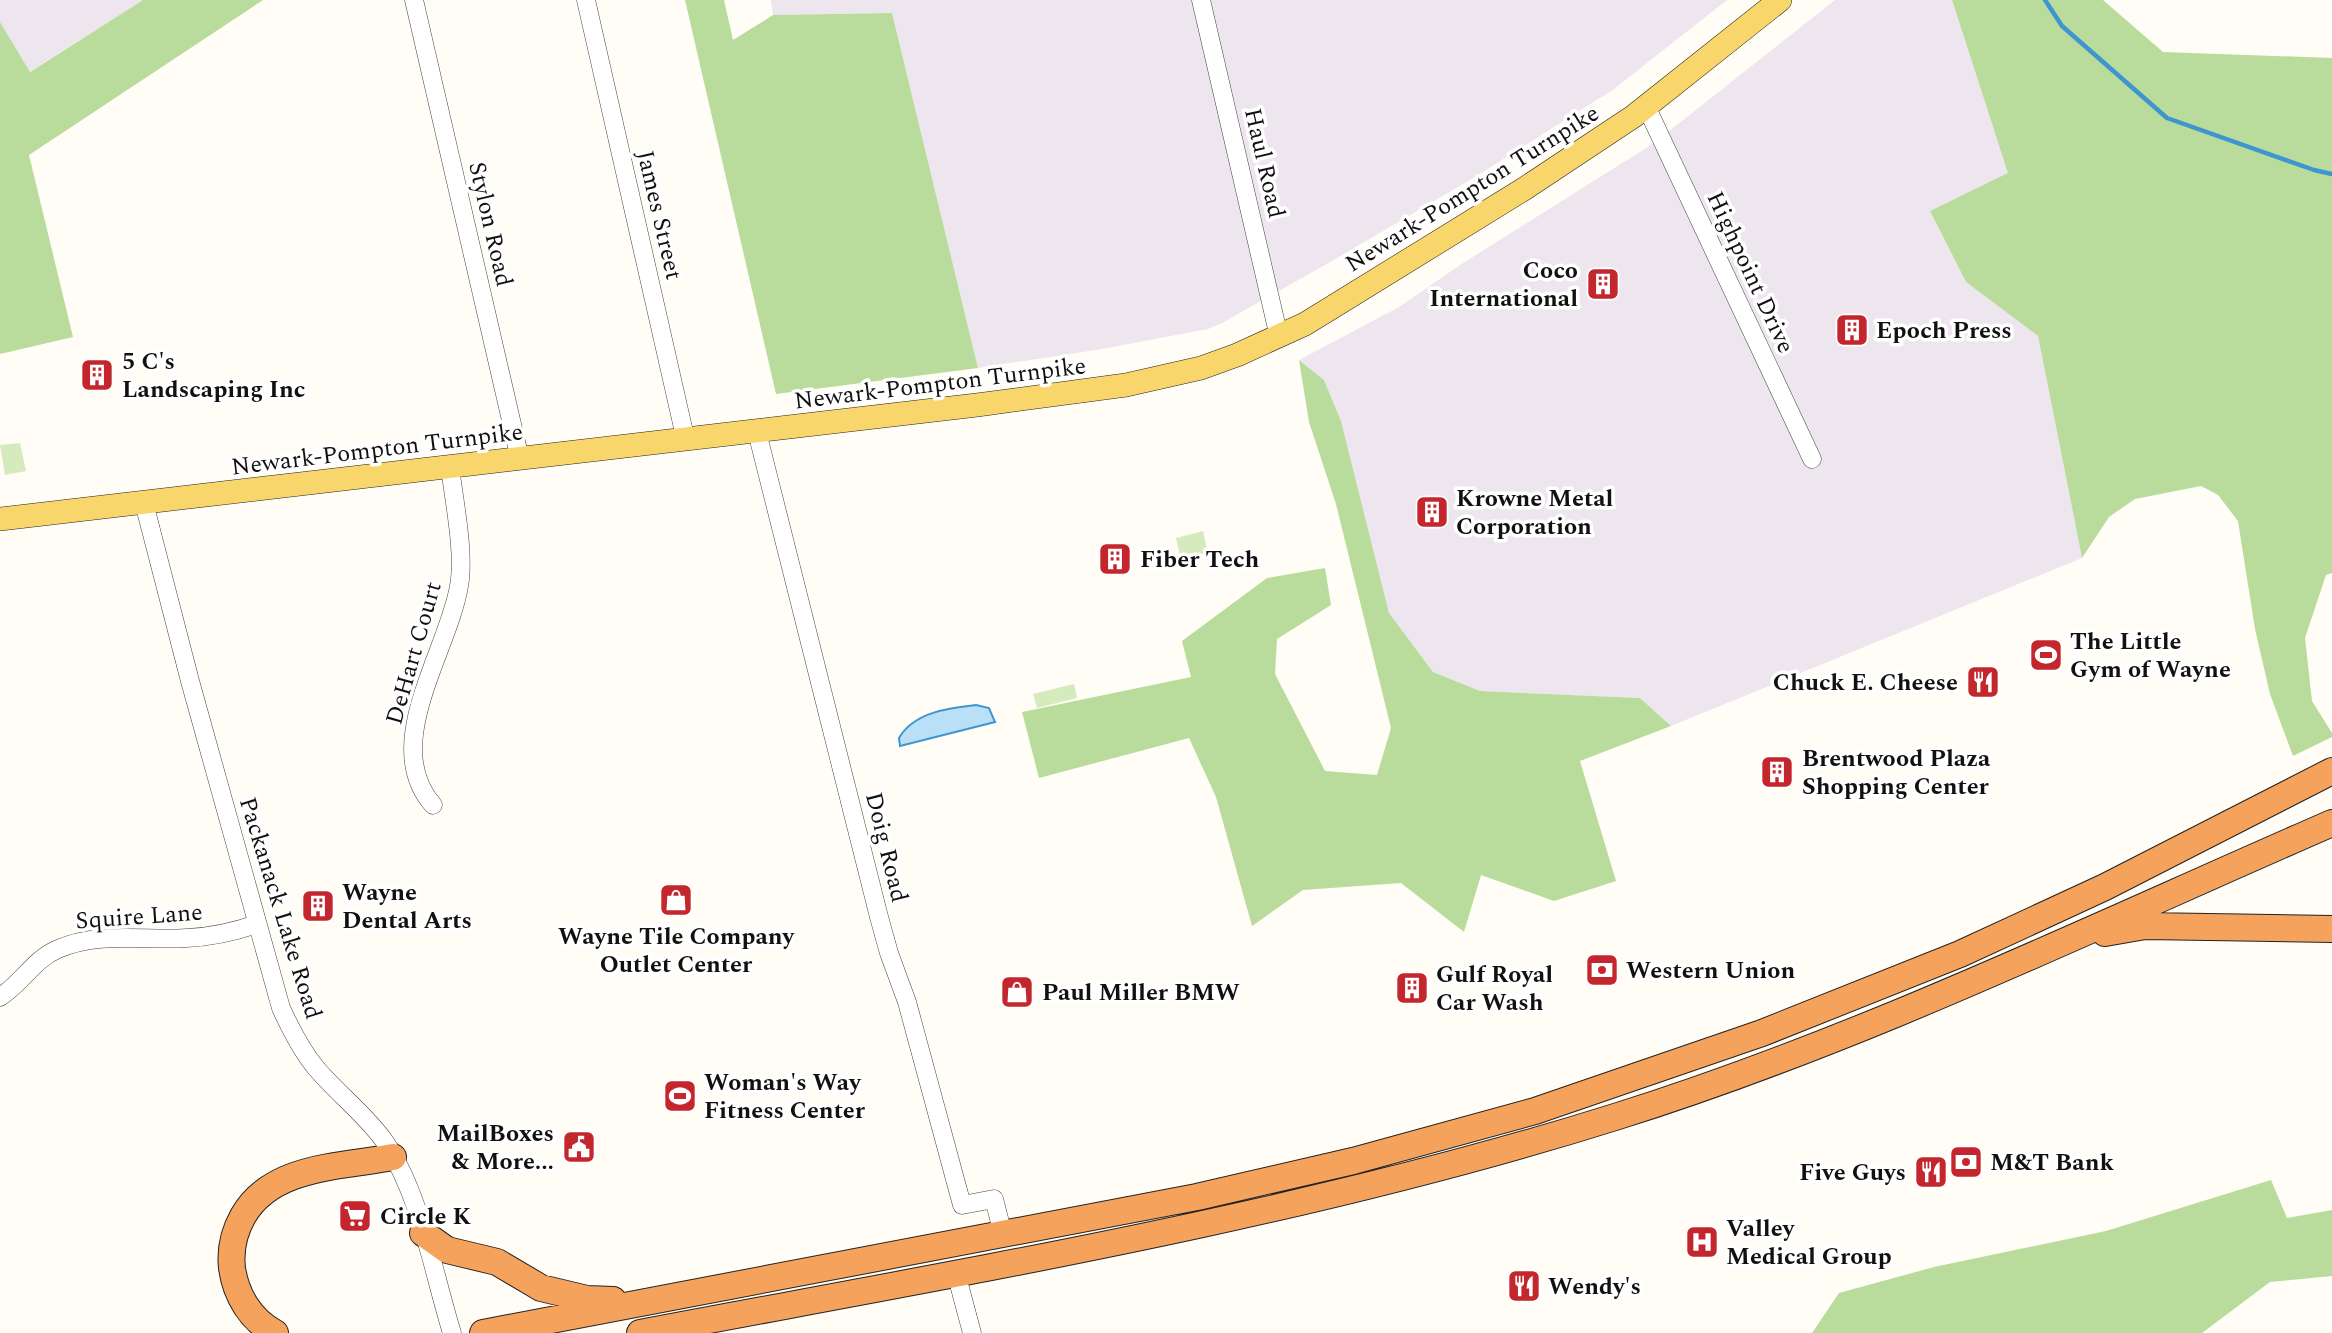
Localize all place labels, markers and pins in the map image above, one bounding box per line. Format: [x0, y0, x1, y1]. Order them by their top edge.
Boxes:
place label: Coco International [1430, 253, 1578, 317]
building icon: Coco International [1584, 265, 1622, 303]
building icon: Epoch Press [1833, 311, 1871, 349]
place label: Epoch Press [1876, 313, 2012, 349]
place label: 5 C's Landscaping Inc [122, 344, 305, 408]
building icon: 5 C's Landscaping Inc [78, 356, 116, 394]
place label: Krowne Metal Corporation [1456, 481, 1613, 545]
building icon: Krowne Metal Corporation [1413, 493, 1451, 531]
building icon: Fiber Tech [1096, 540, 1134, 578]
place label: Fiber Tech [1140, 542, 1260, 578]
place label: The Little Gym of Wayne [2070, 624, 2231, 688]
sports icon: The Little Gym of Wayne [2027, 636, 2065, 674]
restaurant icon: Chuck E. Cheese [1964, 663, 2002, 701]
place label: Chuck E. Cheese [1773, 665, 1958, 701]
place label: Brentwood Plaza Shopping Center [1802, 741, 1991, 805]
building icon: Brentwood Plaza Shopping Center [1758, 753, 1796, 791]
place label: Wayne Dental Arts [342, 875, 472, 939]
shop icon: Wayne Tile Company Outlet Center [657, 881, 695, 919]
building icon: Wayne Dental Arts [299, 887, 337, 925]
place label: Wayne Tile Company Outlet Center [558, 919, 796, 983]
bank icon: Western Union [1583, 951, 1621, 989]
place label: Western Union [1626, 953, 1795, 989]
place label: Gulf Royal Car Wash [1436, 957, 1553, 1021]
building icon: Gulf Royal Car Wash [1393, 969, 1431, 1007]
shop icon: Paul Miller BMW [998, 973, 1036, 1011]
place label: Paul Miller BMW [1042, 975, 1240, 1011]
place label: Woman's Way Fitness Center [704, 1065, 866, 1129]
sports icon: Woman's Way Fitness Center [661, 1077, 699, 1115]
place label: MailBoxes & More... [437, 1116, 554, 1180]
public building icon: MailBoxes & More... [560, 1128, 598, 1166]
bank icon: M&T Bank [1947, 1143, 1985, 1181]
place label: M&T Bank [1990, 1145, 2114, 1181]
restaurant icon: Five Guys [1912, 1153, 1950, 1191]
place label: Five Guys [1799, 1155, 1906, 1191]
supermarket icon: Circle K [336, 1197, 374, 1235]
place label: Circle K [380, 1199, 471, 1235]
place label: Valley Medical Group [1726, 1211, 1892, 1275]
hospital icon: Valley Medical Group [1683, 1223, 1721, 1261]
restaurant icon: Wendy's [1505, 1267, 1543, 1305]
place label: Wendy's [1548, 1269, 1641, 1305]

